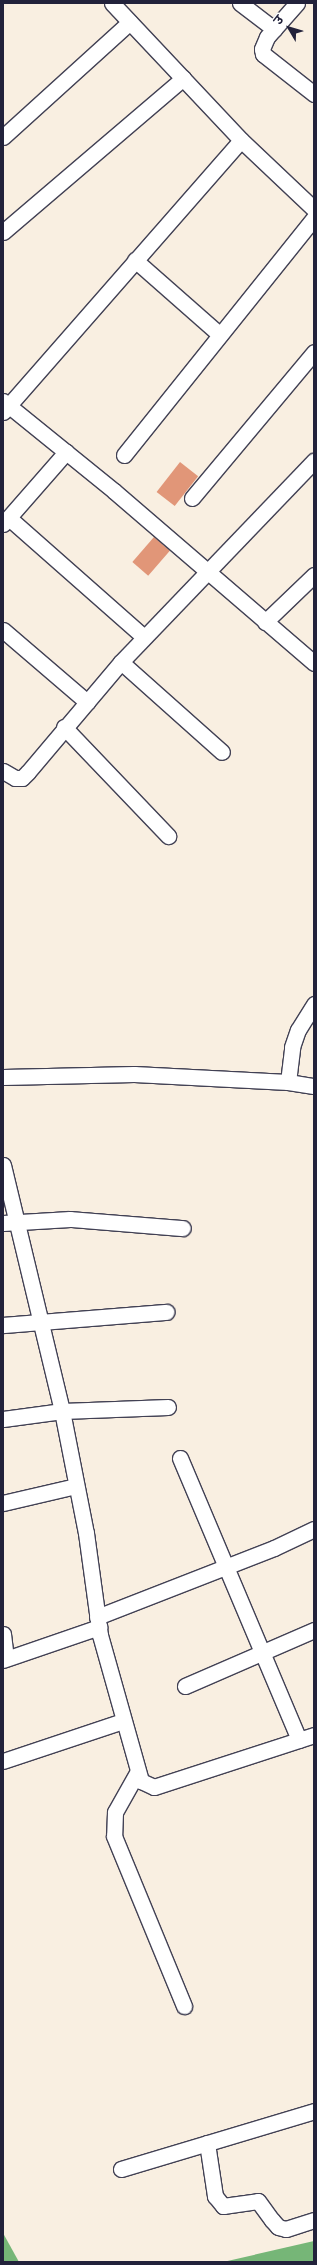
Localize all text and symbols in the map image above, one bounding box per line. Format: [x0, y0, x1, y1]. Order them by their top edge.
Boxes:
north arrow [269, 8, 309, 48]
text: उ [271, 13, 287, 28]

